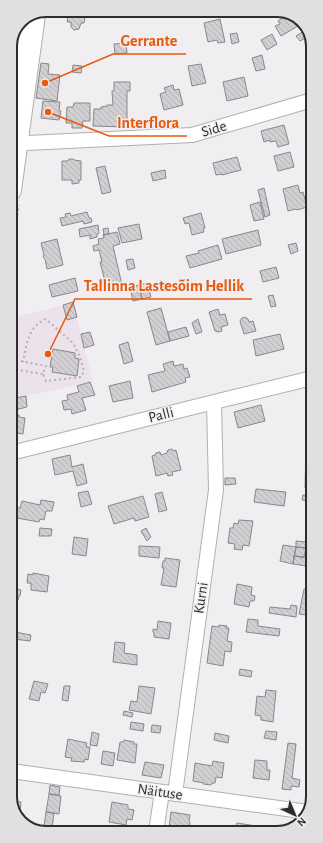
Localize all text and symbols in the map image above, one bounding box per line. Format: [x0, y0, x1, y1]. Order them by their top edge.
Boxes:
callout: Gerrante [113, 26, 186, 54]
text: Gerrante [121, 33, 178, 49]
callout: Interflora [109, 108, 187, 136]
text: Interflora [117, 115, 179, 131]
street label: Side [200, 118, 228, 140]
callout: Tallinna Lastesõim Hellik [75, 271, 252, 299]
text: Tallinna Lastesõim Hellik [84, 278, 244, 294]
street label: Palli [147, 405, 175, 425]
street label: Kurni [191, 581, 211, 615]
street label: Näituse [136, 781, 184, 803]
north arrow [275, 795, 315, 835]
text: N [295, 815, 308, 828]

